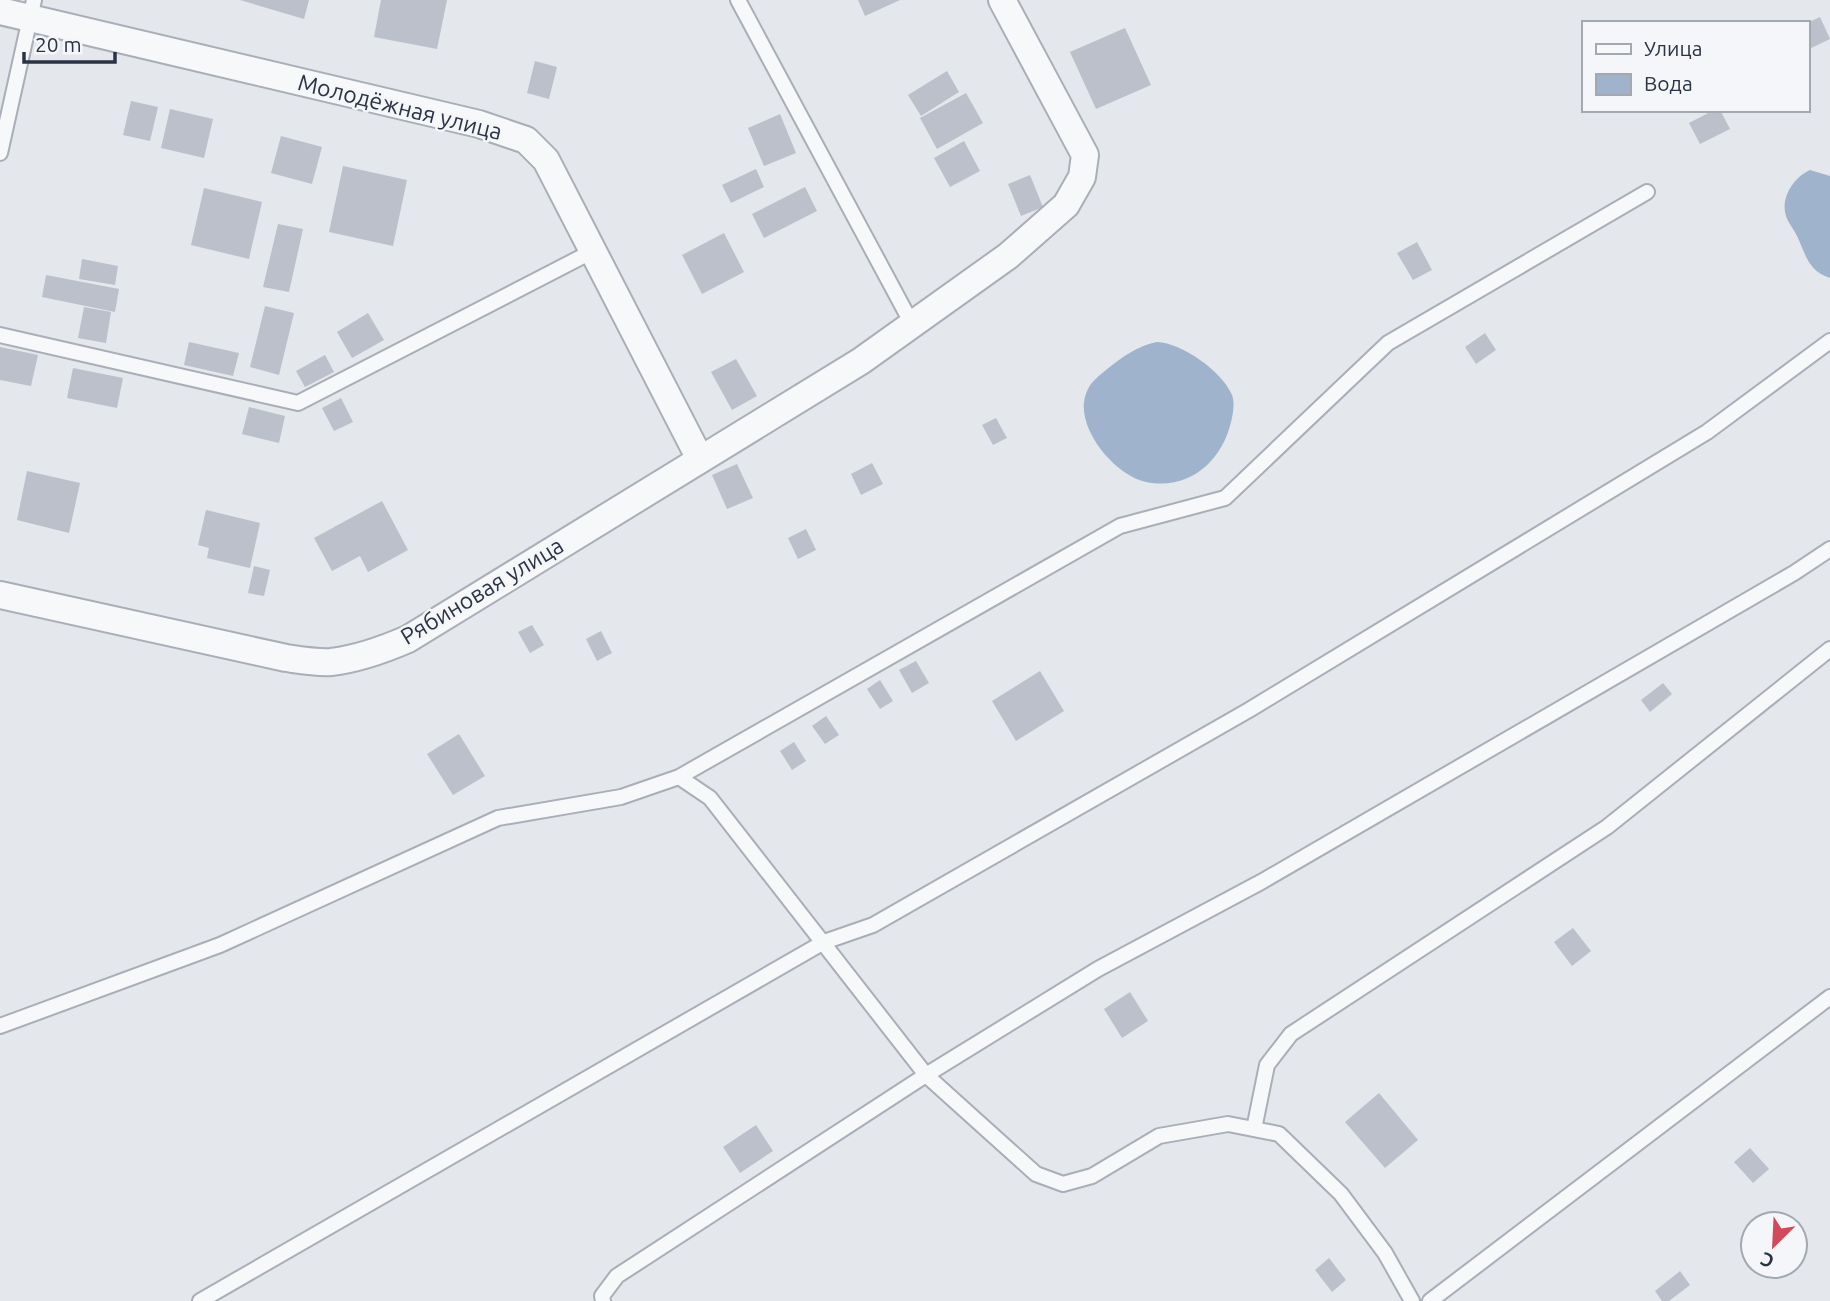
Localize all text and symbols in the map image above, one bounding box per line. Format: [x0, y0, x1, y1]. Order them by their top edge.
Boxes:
scale bar [24, 21, 116, 65]
legend [1582, 21, 1809, 112]
text: 20 m [35, 32, 82, 56]
text: Улица [1644, 36, 1702, 60]
street label: Молодёжная улица [295, 69, 505, 144]
text: Вода [1644, 71, 1693, 95]
street label: Рябиновая улица [396, 532, 568, 649]
north arrow [1739, 1210, 1809, 1280]
text: С [1757, 1248, 1777, 1273]

